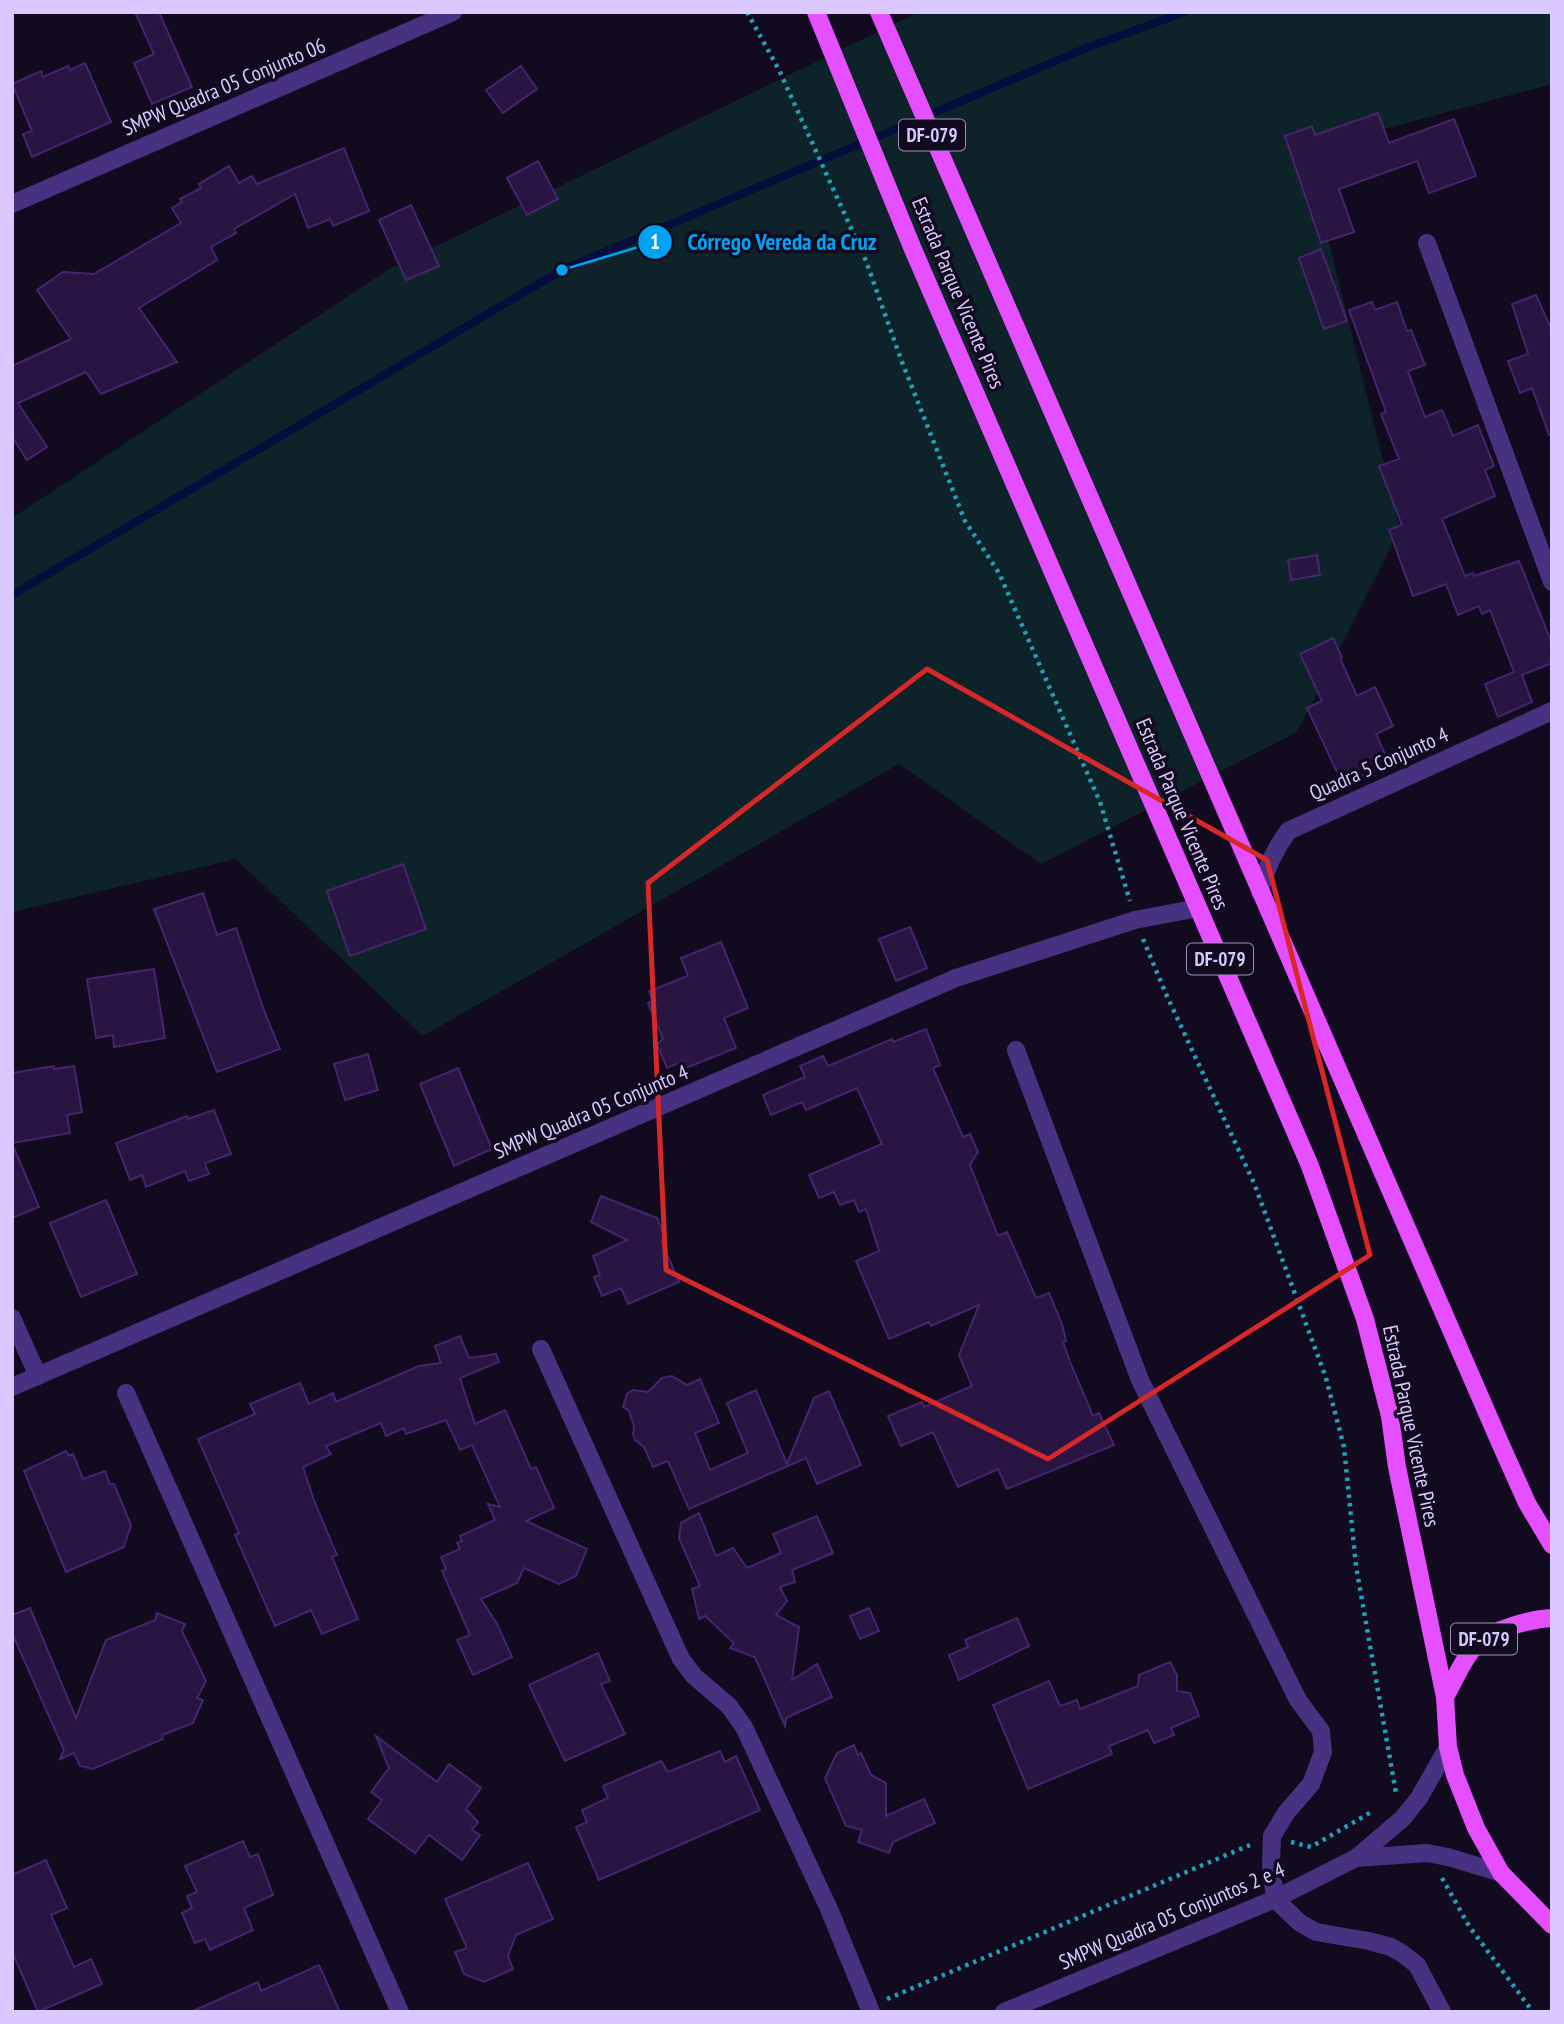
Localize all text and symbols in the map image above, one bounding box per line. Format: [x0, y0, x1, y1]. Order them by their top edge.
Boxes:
street label: SMPW Quadra 05 Conjunto 06 [118, 31, 330, 142]
road number: DF-079 [899, 119, 965, 150]
street label: Estrada Parque Vicente Pires [906, 193, 1011, 393]
callout: Córrego Vereda da Cruz [638, 220, 891, 264]
text: Córrego Vereda da Cruz [687, 227, 877, 256]
text: 1 [650, 228, 660, 255]
street label: Estrada Parque Vicente Pires [1130, 714, 1235, 914]
street label: Quadra 5 Conjunto 4 [1305, 721, 1453, 806]
road number: DF-079 [1187, 944, 1253, 974]
street label: SMPW Quadra 05 Conjunto 4 [489, 1058, 693, 1165]
street label: Estrada Parque Vicente Pires [1377, 1323, 1446, 1529]
road number: DF-079 [1451, 1624, 1517, 1654]
street label: SMPW Quadra 05 Conjuntos 2 e 4 [1055, 1855, 1289, 1975]

